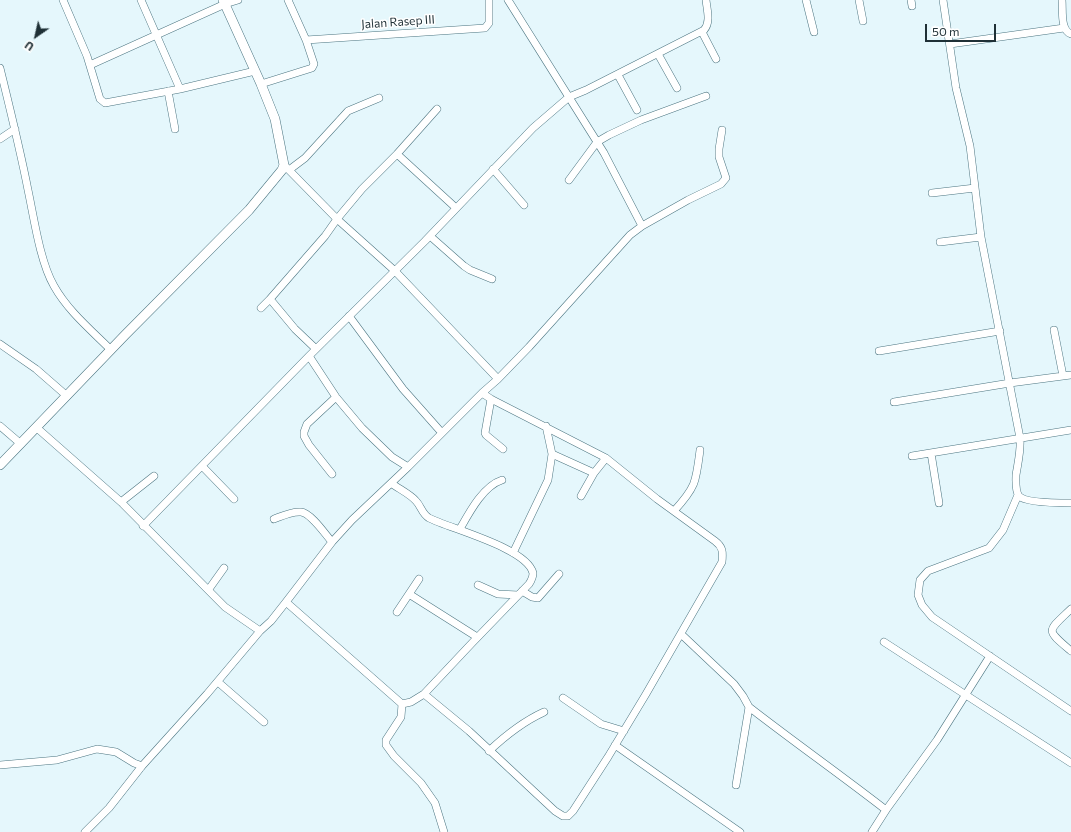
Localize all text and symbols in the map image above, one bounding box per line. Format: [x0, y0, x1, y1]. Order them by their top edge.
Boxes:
street label: Jalan Rasep III [361, 12, 435, 32]
north arrow [16, 16, 56, 56]
scale bar [927, 16, 998, 42]
text: 50 m [932, 24, 960, 38]
text: U [22, 39, 36, 54]

